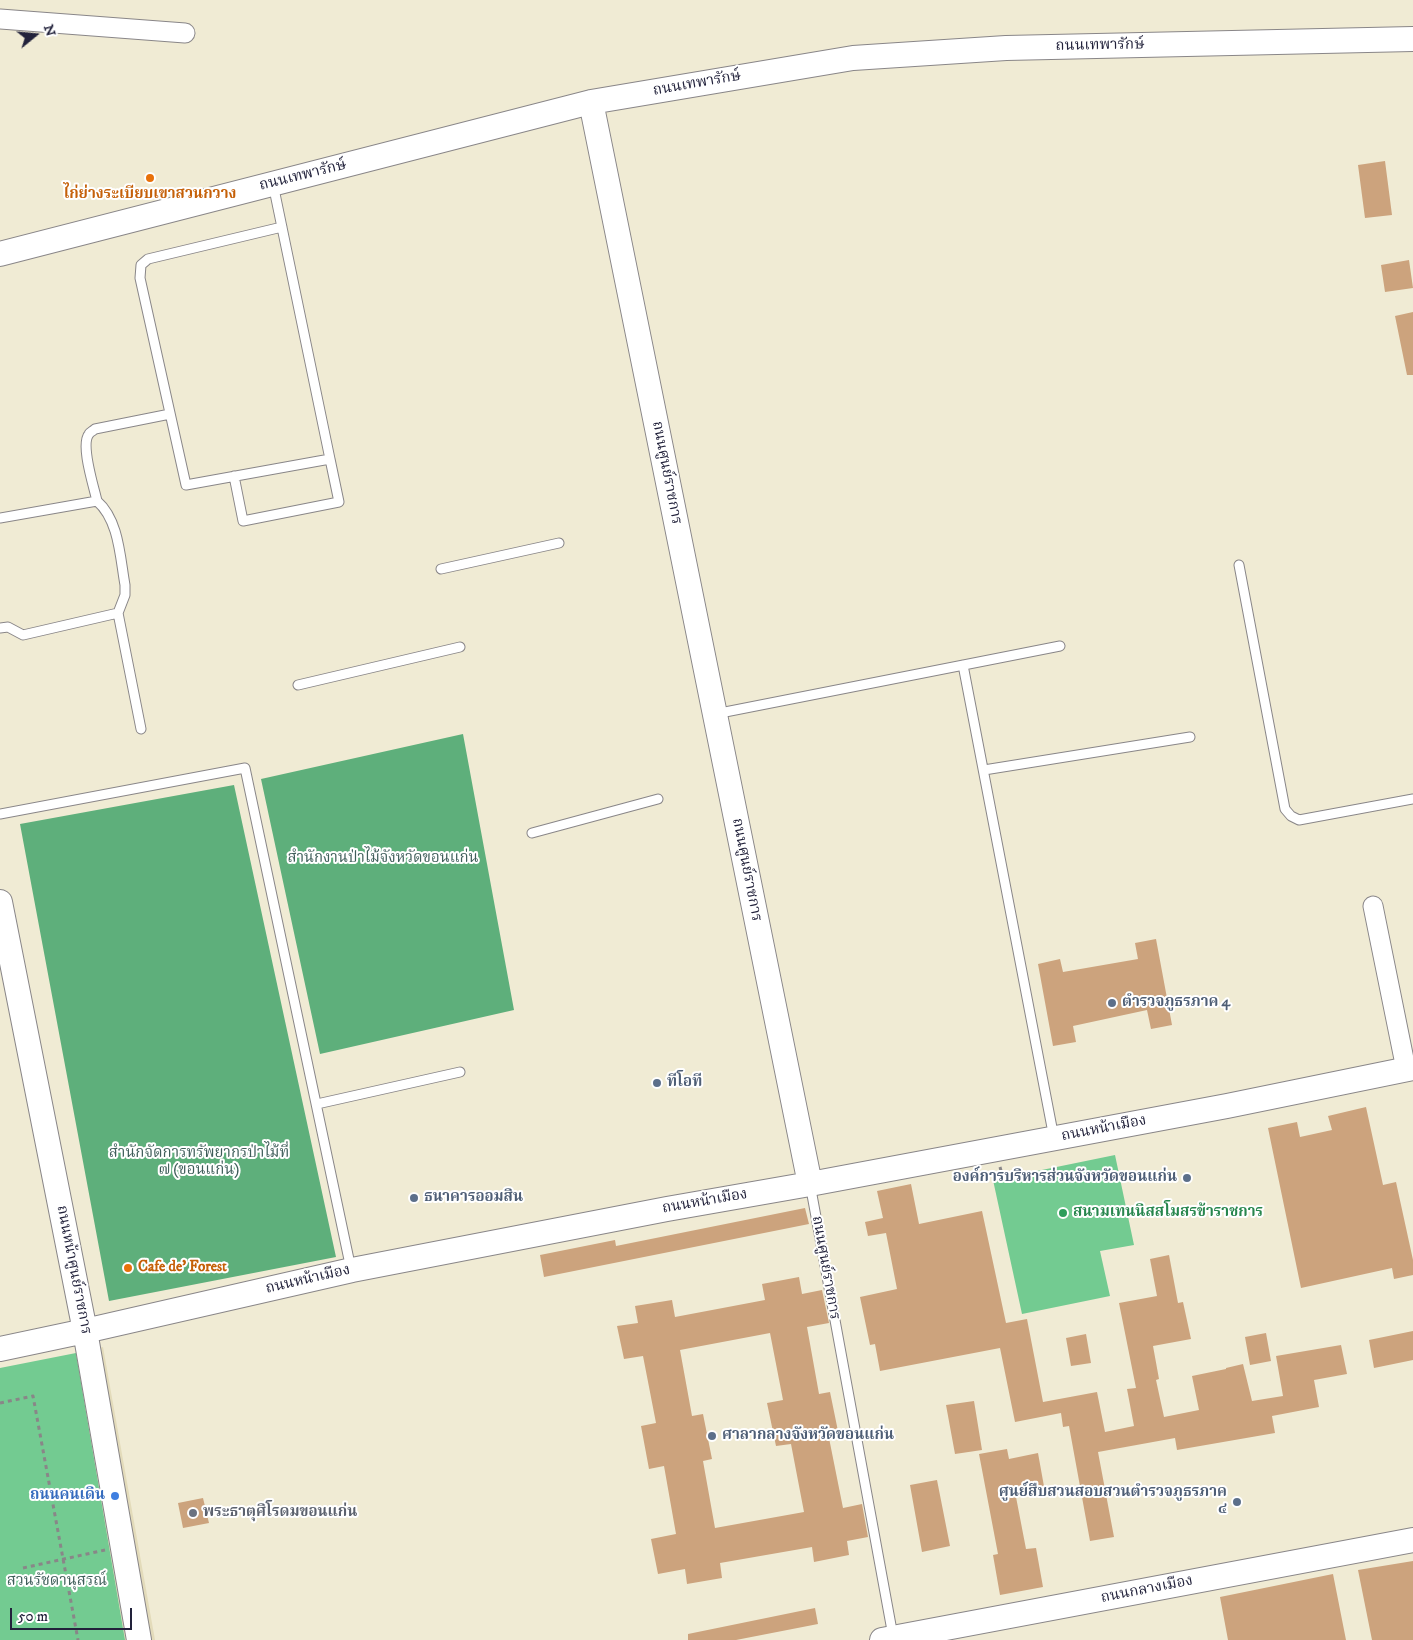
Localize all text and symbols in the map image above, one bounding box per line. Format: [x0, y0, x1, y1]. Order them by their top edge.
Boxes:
north arrow [10, 10, 60, 60]
text: N [39, 22, 60, 39]
street label: ถนนเทพารักษ์ [1055, 36, 1145, 56]
street label: ถนนเทพารักษ์ [652, 67, 742, 101]
street label: ถนนเทพารักษ์ [258, 157, 348, 195]
marker: ไก่ย่างระเบียบเขาสวนกวาง [144, 172, 156, 184]
place label: ไก่ย่างระเบียบเขาสวนกวาง [64, 186, 236, 204]
street label: ถนนศูนย์ราชการ [647, 420, 685, 526]
street label: ถนนศูนย์ราชการ [727, 817, 765, 923]
park label: สำนักงานป่าไม้จังหวัดขอนแก่น [287, 850, 479, 868]
place label: ตำรวจภูธรภาค 4 [1122, 994, 1230, 1012]
marker: ตำรวจภูธรภาค 4 [1106, 997, 1118, 1009]
place label: ทีโอที [667, 1074, 702, 1092]
marker: ทีโอที [651, 1077, 663, 1089]
street label: ถนนหน้าเมือง [1060, 1112, 1148, 1146]
park label: สำนักจัดการทรัพยากรป่าไม้ที่ ๗ (ขอนแก่น) [109, 1145, 289, 1180]
place label: องค์การบริหารส่วนจังหวัดขอนแก่น [953, 1169, 1177, 1187]
marker: องค์การบริหารส่วนจังหวัดขอนแก่น [1181, 1172, 1193, 1184]
street label: ถนนหน้าเมือง [661, 1186, 749, 1218]
place label: ธนาคารออมสิน [424, 1189, 523, 1207]
marker: ธนาคารออมสิน [408, 1192, 420, 1204]
street label: ถนนหน้าศูนย์ราชการ [52, 1204, 94, 1336]
place label: สนามเทนนิสสโมสรข้าราชการ [1073, 1204, 1263, 1222]
marker: สนามเทนนิสสโมสรข้าราชการ [1057, 1207, 1069, 1219]
street label: ถนนศูนย์ราชการ [807, 1215, 843, 1321]
place label: Cafe de' Forest [138, 1259, 227, 1277]
marker: Cafe de' Forest [122, 1262, 134, 1274]
street label: ถนนหน้าเมือง [264, 1262, 352, 1298]
place label: ศาลากลางจังหวัดขอนแก่น [722, 1427, 894, 1445]
marker: ศาลากลางจังหวัดขอนแก่น [706, 1430, 718, 1442]
place label: ศูนย์สืบสวนสอบสวนตำรวจภูธรภาค ๔ [999, 1484, 1227, 1519]
place label: ถนนคนเดิน [30, 1487, 105, 1505]
marker: ถนนคนเดิน [109, 1490, 121, 1502]
marker: ศูนย์สืบสวนสอบสวนตำรวจภูธรภาค ๔ [1231, 1496, 1243, 1508]
place label: พระธาตุศิโรดมขอนแก่น [203, 1504, 357, 1522]
marker: พระธาตุศิโรดมขอนแก่น [187, 1507, 199, 1519]
street label: ถนนกลางเมือง [1100, 1572, 1194, 1608]
park label: สวนรัชดานุสรณ์ [7, 1573, 107, 1591]
scale bar [12, 1598, 135, 1630]
text: 50 m [18, 1607, 48, 1626]

